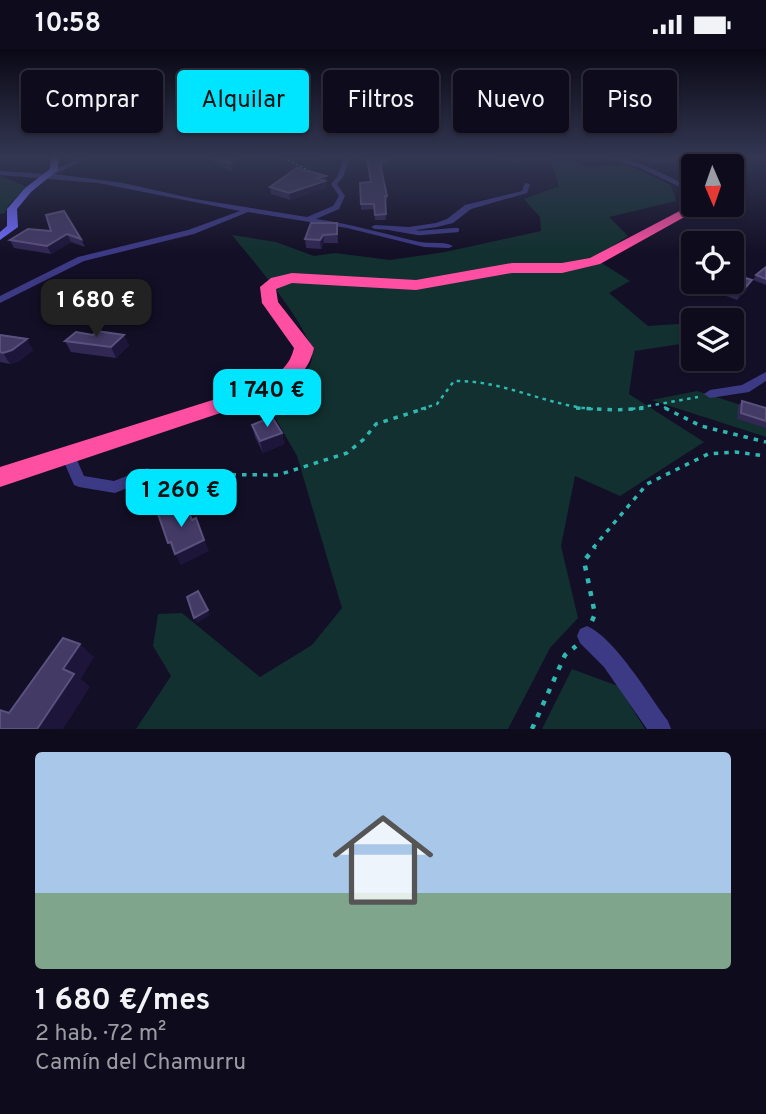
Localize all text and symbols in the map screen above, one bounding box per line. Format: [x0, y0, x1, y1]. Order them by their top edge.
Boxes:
text: 10:58 [35, 8, 101, 41]
chip: Comprar [21, 70, 163, 133]
chip: Alquilar [177, 70, 309, 133]
chip: Filtros [323, 70, 439, 133]
chip: Nuevo [453, 70, 569, 133]
chip: Piso [583, 70, 677, 133]
north arrow [681, 154, 744, 217]
map controls [681, 154, 744, 371]
button: locate [681, 231, 744, 294]
pin: 1 680 € [31, 279, 161, 339]
text: 1 680 € [57, 287, 135, 316]
button: layers [681, 308, 744, 371]
pin: 1 740 € [202, 369, 332, 429]
text: 1 740 € [229, 377, 305, 406]
pin: 1 260 € [116, 469, 246, 529]
text: 1 260 € [142, 477, 220, 506]
icon: home [320, 797, 446, 923]
text: 1 680 €/mes [35, 983, 210, 1020]
text: 2 hab. · 72 m² [35, 1020, 166, 1049]
text: Camín del Chamurru [35, 1049, 246, 1078]

